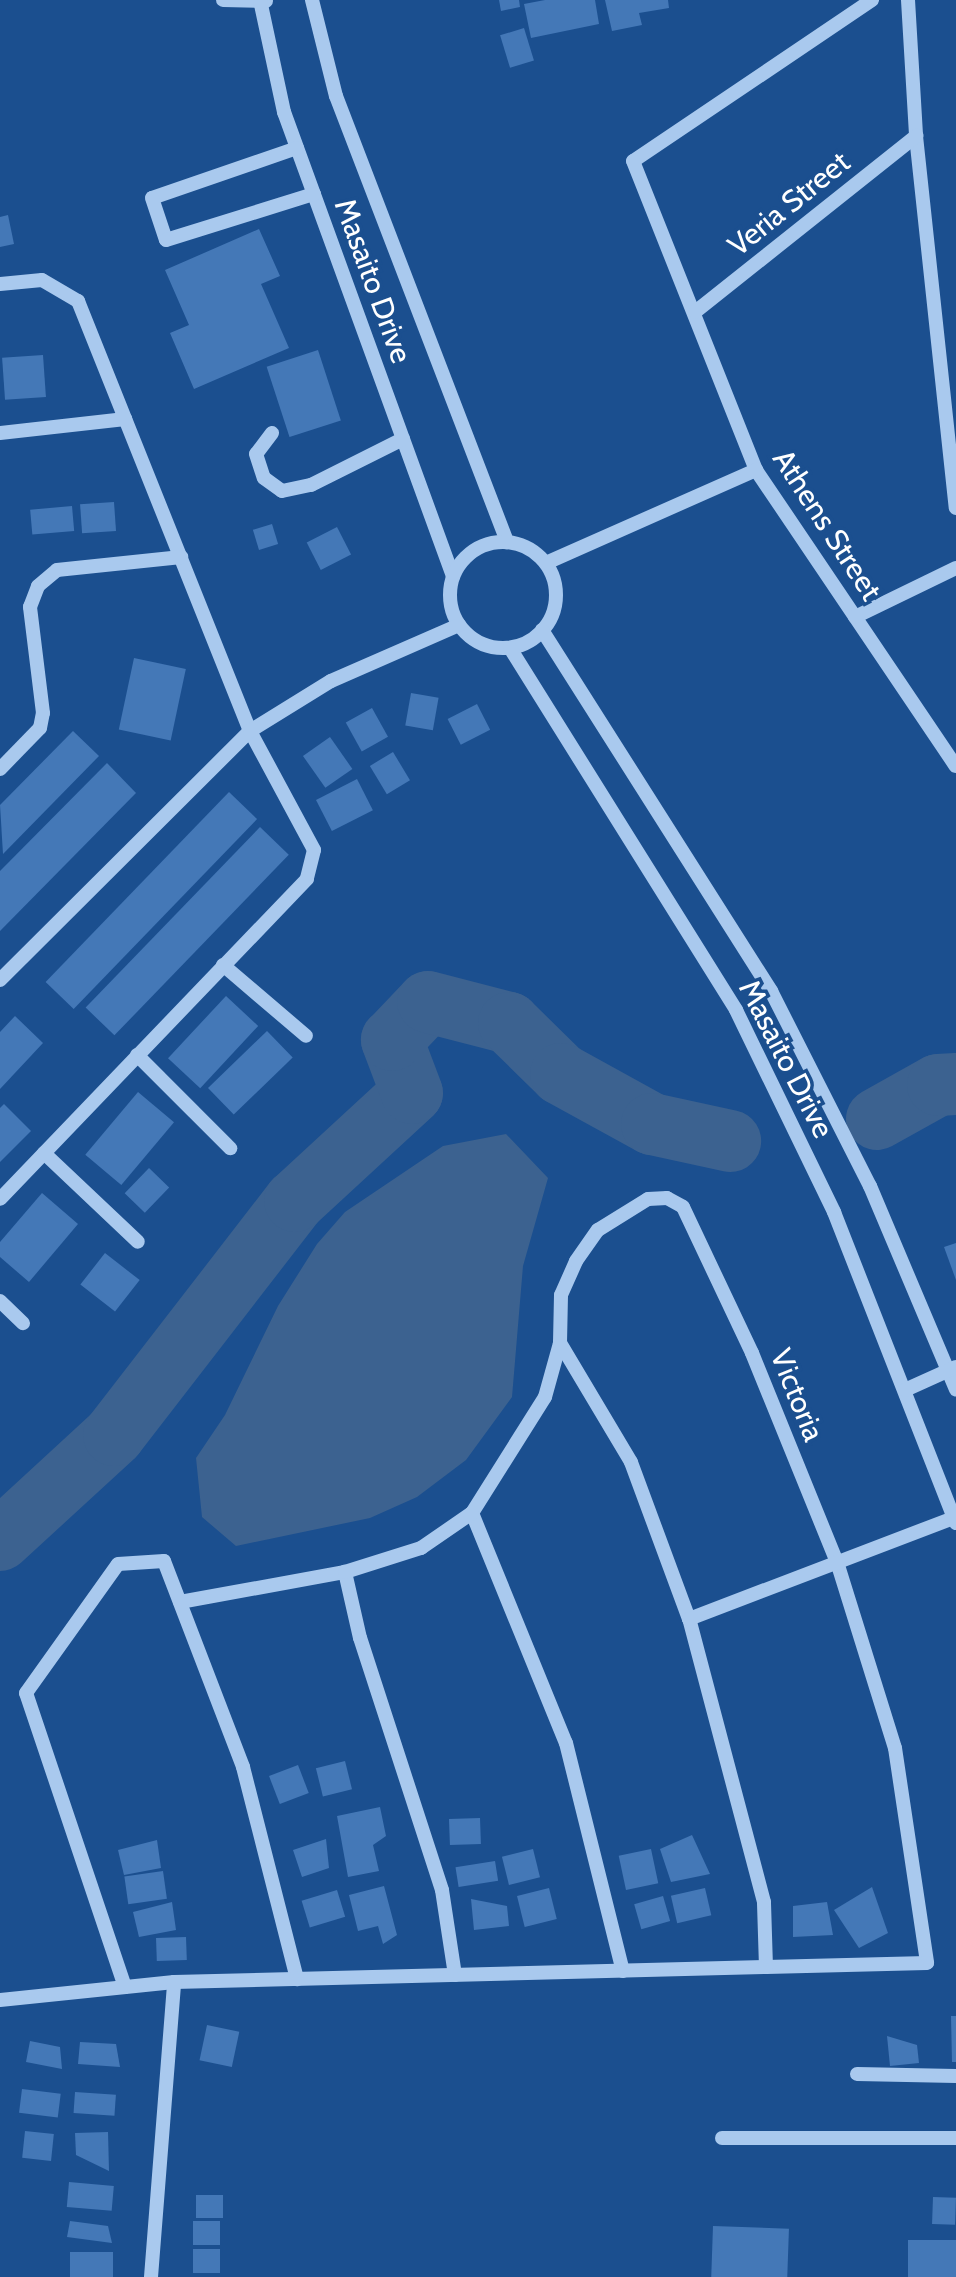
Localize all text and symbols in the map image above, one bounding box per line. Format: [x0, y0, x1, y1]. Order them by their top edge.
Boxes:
street label: Veria Street [721, 144, 857, 264]
street label: Masaito Drive [327, 194, 419, 368]
street label: Athens Street [765, 443, 889, 607]
street label: Masaito Drive [731, 974, 841, 1144]
street label: Victoria [762, 1344, 832, 1446]

